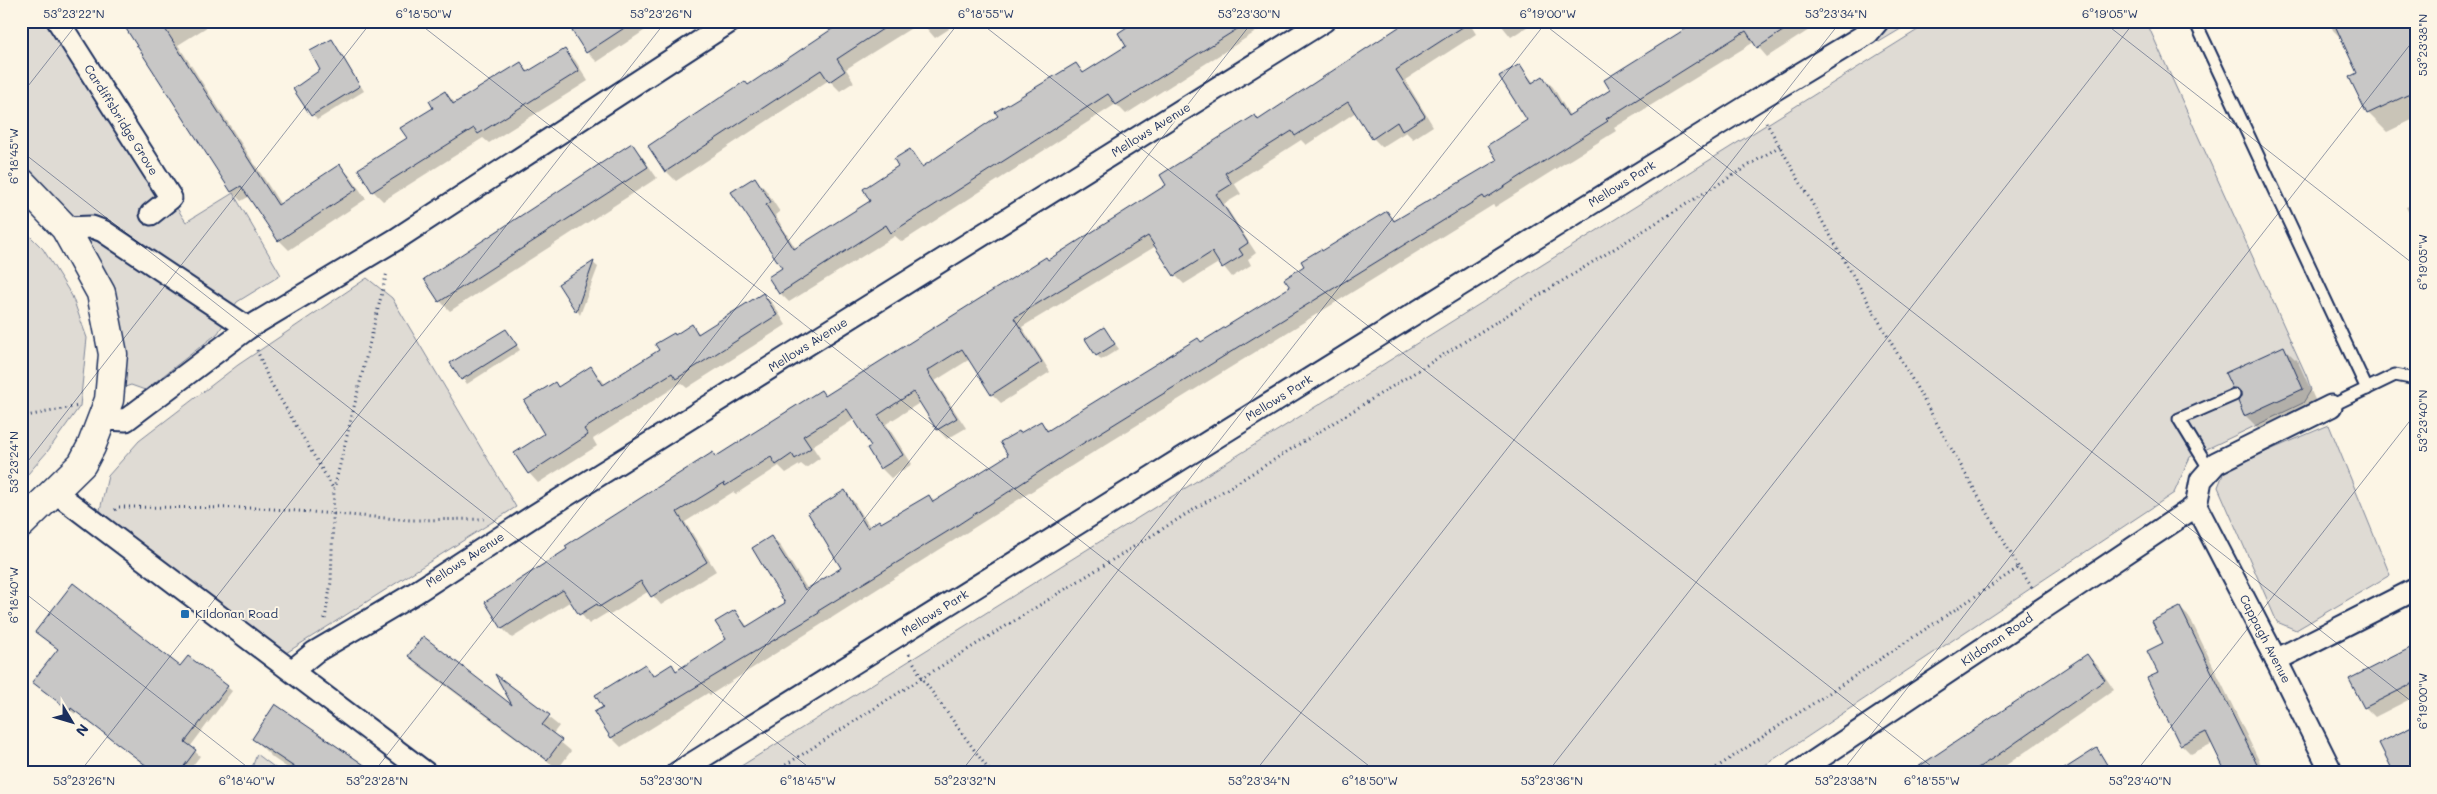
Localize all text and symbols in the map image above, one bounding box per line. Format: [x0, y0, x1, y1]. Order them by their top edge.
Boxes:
text: 53°23'22"N [43, 5, 105, 21]
text: 6°18'50"W [396, 5, 452, 21]
text: 53°23'26"N [630, 5, 692, 21]
text: 6°18'55"W [958, 5, 1014, 21]
text: 53°23'30"N [1218, 5, 1280, 21]
text: 6°19'00"W [1520, 5, 1576, 21]
text: 53°23'34"N [1805, 5, 1867, 21]
text: 6°19'05"W [2082, 5, 2138, 21]
text: 53°23'38"N [2414, 14, 2430, 76]
street label: Cardiffsbridge Grove [81, 61, 162, 178]
street label: Mellows Avenue [1108, 98, 1193, 160]
text: 6°18'45"W [5, 128, 21, 184]
street label: Mellows Park [1585, 156, 1658, 210]
text: 6°19'05"W [2414, 234, 2430, 290]
street label: Mellows Avenue [765, 313, 850, 375]
street label: Mellows Park [1242, 370, 1315, 424]
text: 53°23'40"N [2414, 390, 2430, 452]
text: 53°23'24"N [5, 431, 21, 493]
street label: Mellows Avenue [422, 528, 507, 591]
text: 6°18'40"W [5, 567, 21, 623]
street label: Mellows Park [898, 585, 971, 639]
street label: Cappagh Avenue [2237, 592, 2295, 686]
place label: Kildonan Road [195, 605, 279, 621]
marker: Kildonan Road [179, 608, 191, 620]
street label: Kildonan Road [1957, 609, 2036, 669]
text: 6°19'00"W [2414, 673, 2430, 729]
north arrow [48, 696, 98, 746]
text: N [72, 720, 93, 740]
text: 53°23'26"N [53, 772, 115, 788]
text: 6°18'40"W [219, 772, 275, 788]
text: 53°23'28"N [346, 772, 408, 788]
text: 53°23'30"N [640, 772, 702, 788]
text: 6°18'45"W [780, 772, 836, 788]
text: 53°23'32"N [934, 772, 996, 788]
text: 53°23'34"N [1228, 772, 1290, 788]
text: 6°18'50"W [1342, 772, 1398, 788]
text: 53°23'36"N [1521, 772, 1583, 788]
text: 53°23'38"N [1815, 772, 1877, 788]
text: 6°18'55"W [1904, 772, 1960, 788]
text: 53°23'40"N [2109, 772, 2171, 788]

